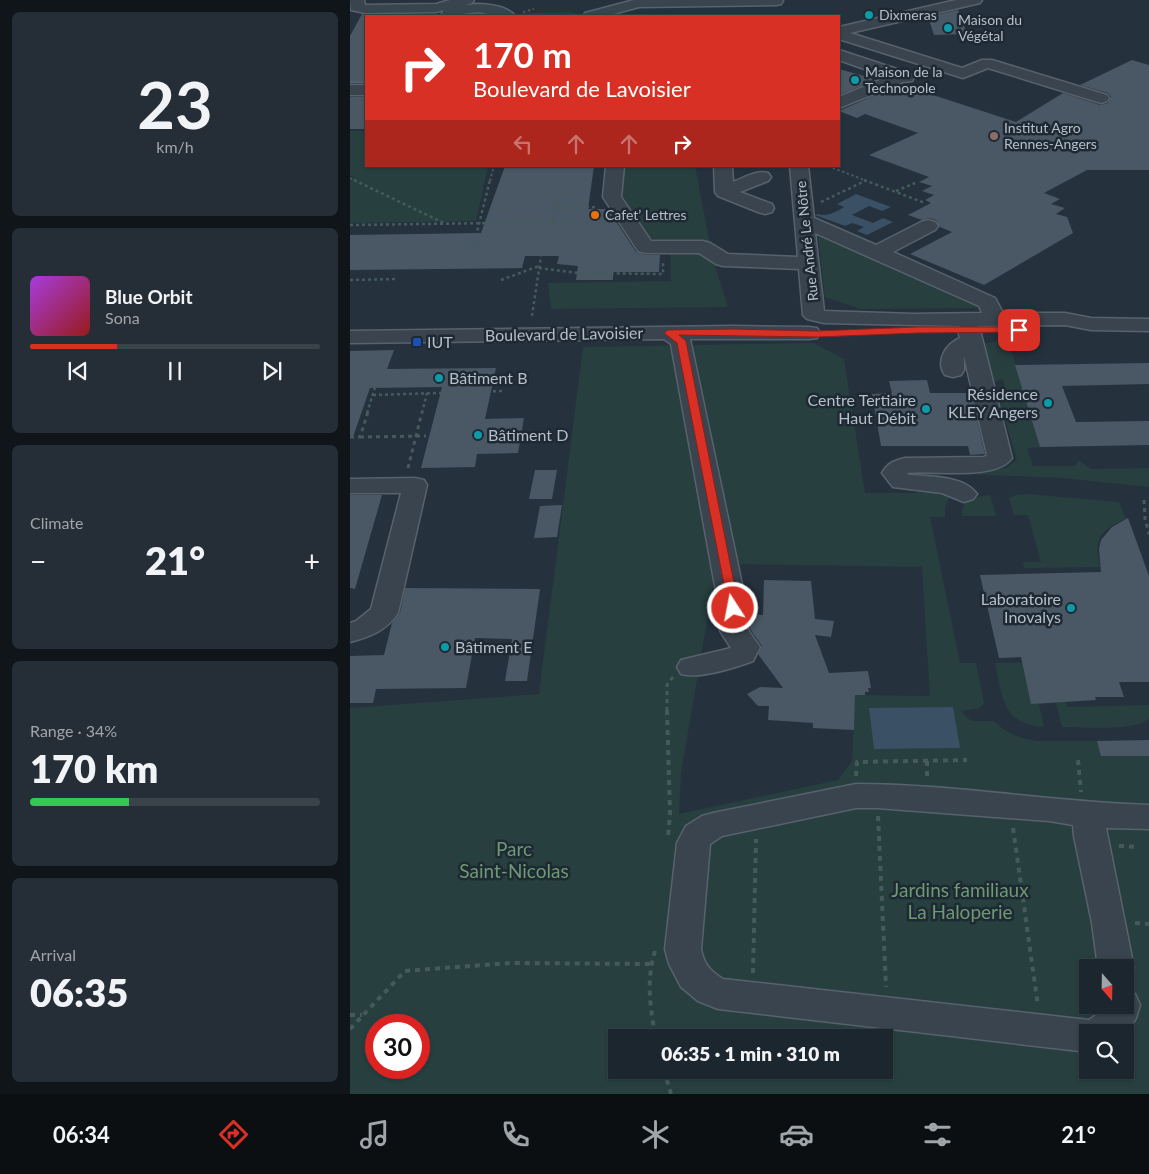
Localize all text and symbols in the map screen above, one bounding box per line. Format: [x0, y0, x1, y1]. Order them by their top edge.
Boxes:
place label: Dixmeras [879, 6, 937, 23]
marker: Dixmeras [863, 9, 875, 21]
place label: Maison du Végétal [958, 11, 1022, 44]
marker: Maison du Végétal [942, 22, 954, 34]
text: 170 m [473, 33, 572, 75]
icon: right [390, 35, 455, 100]
place label: Maison de la Technopole [865, 63, 943, 96]
text: 23 [137, 65, 213, 143]
marker: Maison de la Technopole [849, 74, 861, 86]
text: Boulevard de Lavoisier [473, 75, 691, 102]
place label: Institut Agro Rennes-Angers [1004, 119, 1097, 152]
icon: left [509, 130, 537, 158]
icon: ahead [562, 130, 590, 158]
icon: ahead [615, 130, 643, 158]
icon: right [668, 130, 696, 158]
marker: Institut Agro Rennes-Angers [988, 130, 1000, 142]
text: km/h [156, 137, 194, 156]
street label: Rue André Le Nôtre [792, 180, 821, 302]
place label: Cafet’ Lettres [605, 206, 687, 223]
marker: Cafet’ Lettres [589, 209, 601, 221]
text: Blue Orbit [105, 285, 193, 308]
text: Sona [105, 308, 140, 327]
pin [998, 309, 1040, 351]
icon: arrive [1005, 316, 1033, 344]
street label: Boulevard de Lavoisier [485, 323, 643, 344]
place label: IUT [427, 332, 453, 351]
marker: IUT [411, 336, 423, 348]
icon: previous [64, 357, 92, 385]
icon: pause [161, 357, 189, 385]
icon: next [258, 357, 286, 385]
place label: Bâtiment B [449, 368, 528, 387]
marker: Bâtiment B [433, 372, 445, 384]
place label: Résidence KLEY Angers [948, 384, 1038, 421]
place label: Centre Tertiaire Haut Débit [808, 390, 916, 427]
marker: Résidence KLEY Angers [1042, 397, 1054, 409]
marker: Centre Tertiaire Haut Débit [920, 403, 932, 415]
place label: Bâtiment D [488, 425, 568, 444]
marker: Bâtiment D [472, 429, 484, 441]
text: Climate [30, 513, 83, 532]
text: 21° [145, 537, 205, 583]
text: − [30, 544, 46, 578]
text: + [304, 544, 320, 578]
position arrow [706, 581, 758, 633]
place label: Laboratoire Inovalys [981, 589, 1061, 626]
marker: Laboratoire Inovalys [1065, 602, 1077, 614]
place label: Bâtiment E [455, 637, 532, 656]
marker: Bâtiment E [439, 641, 451, 653]
text: Range · 34% [30, 721, 117, 740]
text: 170 km [30, 745, 158, 791]
park label: Parc Saint-Nicolas [459, 837, 569, 882]
park label: Jardins familiaux La Haloperie [891, 878, 1029, 923]
text: Arrival [30, 945, 76, 964]
north arrow [1079, 959, 1134, 1014]
map controls [1079, 959, 1134, 1079]
text: 06:35 [30, 969, 128, 1015]
speed limit sign: 30 [365, 1014, 430, 1079]
button: search [1079, 1024, 1134, 1079]
text: 06:35 · 1 min · 310 m [661, 1042, 840, 1065]
icon: directions [216, 1117, 251, 1152]
icon: music [357, 1117, 392, 1152]
icon: phone [498, 1117, 533, 1152]
icon: climate [638, 1117, 673, 1152]
icon: car [779, 1117, 814, 1152]
icon: filters [920, 1117, 955, 1152]
text: 06:34 [53, 1121, 110, 1148]
text: 21° [1061, 1121, 1096, 1148]

